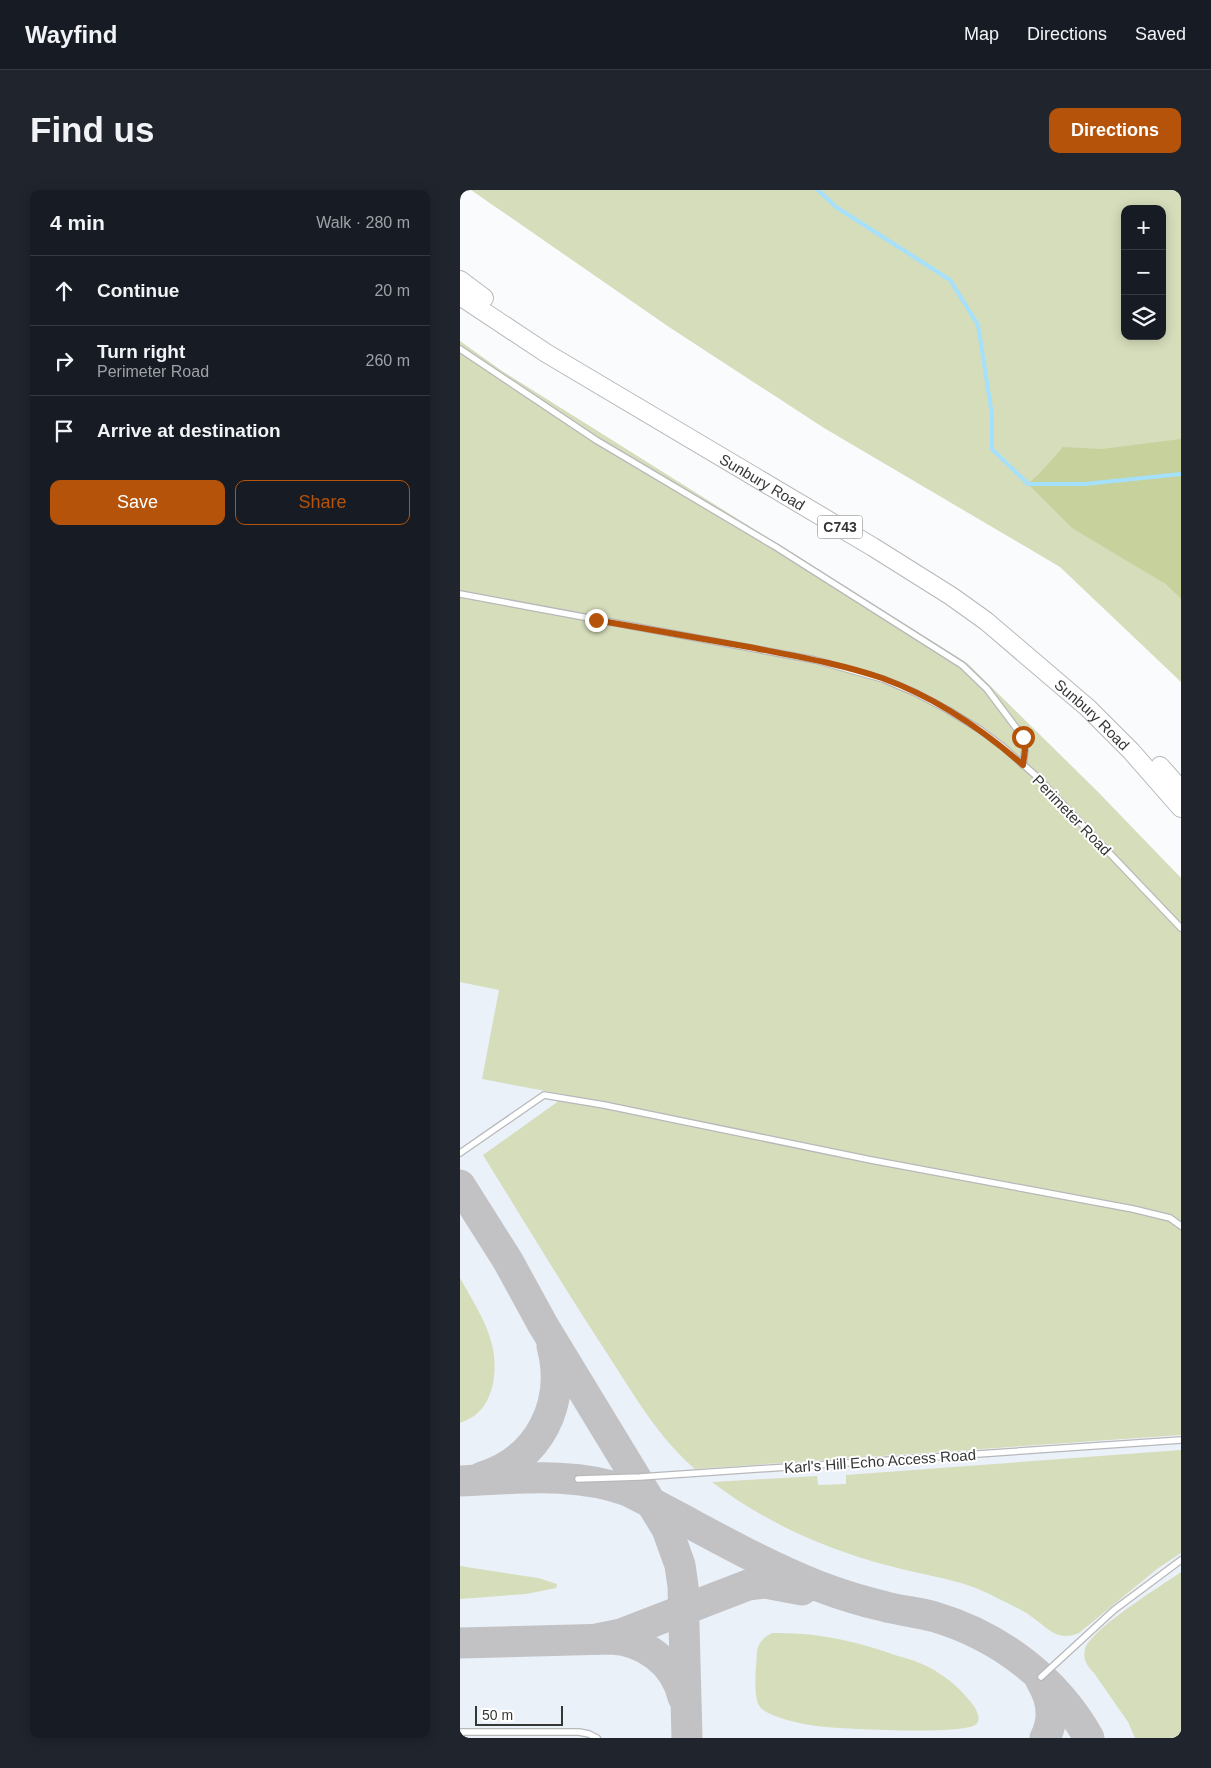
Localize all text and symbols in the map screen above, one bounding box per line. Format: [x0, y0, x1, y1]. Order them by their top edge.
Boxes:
text: Wayfind [25, 21, 117, 48]
text: Map [964, 24, 999, 44]
text: Directions [1027, 24, 1107, 44]
text: Saved [1135, 24, 1186, 44]
button: Directions [1049, 108, 1181, 153]
text: Find us [30, 110, 154, 149]
map controls [1121, 205, 1166, 340]
button: + [1121, 205, 1166, 250]
text: 4 min [50, 211, 105, 234]
text: Walk · 280 m [316, 214, 410, 231]
button: − [1121, 250, 1166, 295]
icon: ahead [50, 277, 78, 305]
text: Continue [97, 280, 179, 301]
text: 20 m [374, 282, 410, 299]
button: layers [1121, 295, 1166, 340]
text: Turn right [97, 341, 185, 362]
icon: right [50, 347, 78, 375]
text: 260 m [366, 352, 410, 369]
text: Perimeter Road [97, 363, 209, 380]
icon: arrive [50, 417, 78, 445]
text: Arrive at destination [97, 420, 281, 441]
street label: Sunbury Road [717, 450, 808, 513]
button: Save [50, 480, 225, 525]
button: Share [235, 480, 410, 525]
road number: C743 [818, 516, 862, 538]
route end [585, 609, 608, 632]
street label: Sunbury Road [1052, 675, 1133, 753]
route start [1012, 726, 1035, 749]
street label: Perimeter Road [1029, 771, 1115, 859]
street label: Karl's Hill Echo Access Road [784, 1446, 976, 1476]
scale bar [475, 1703, 562, 1726]
text: 50 m [482, 1707, 513, 1723]

